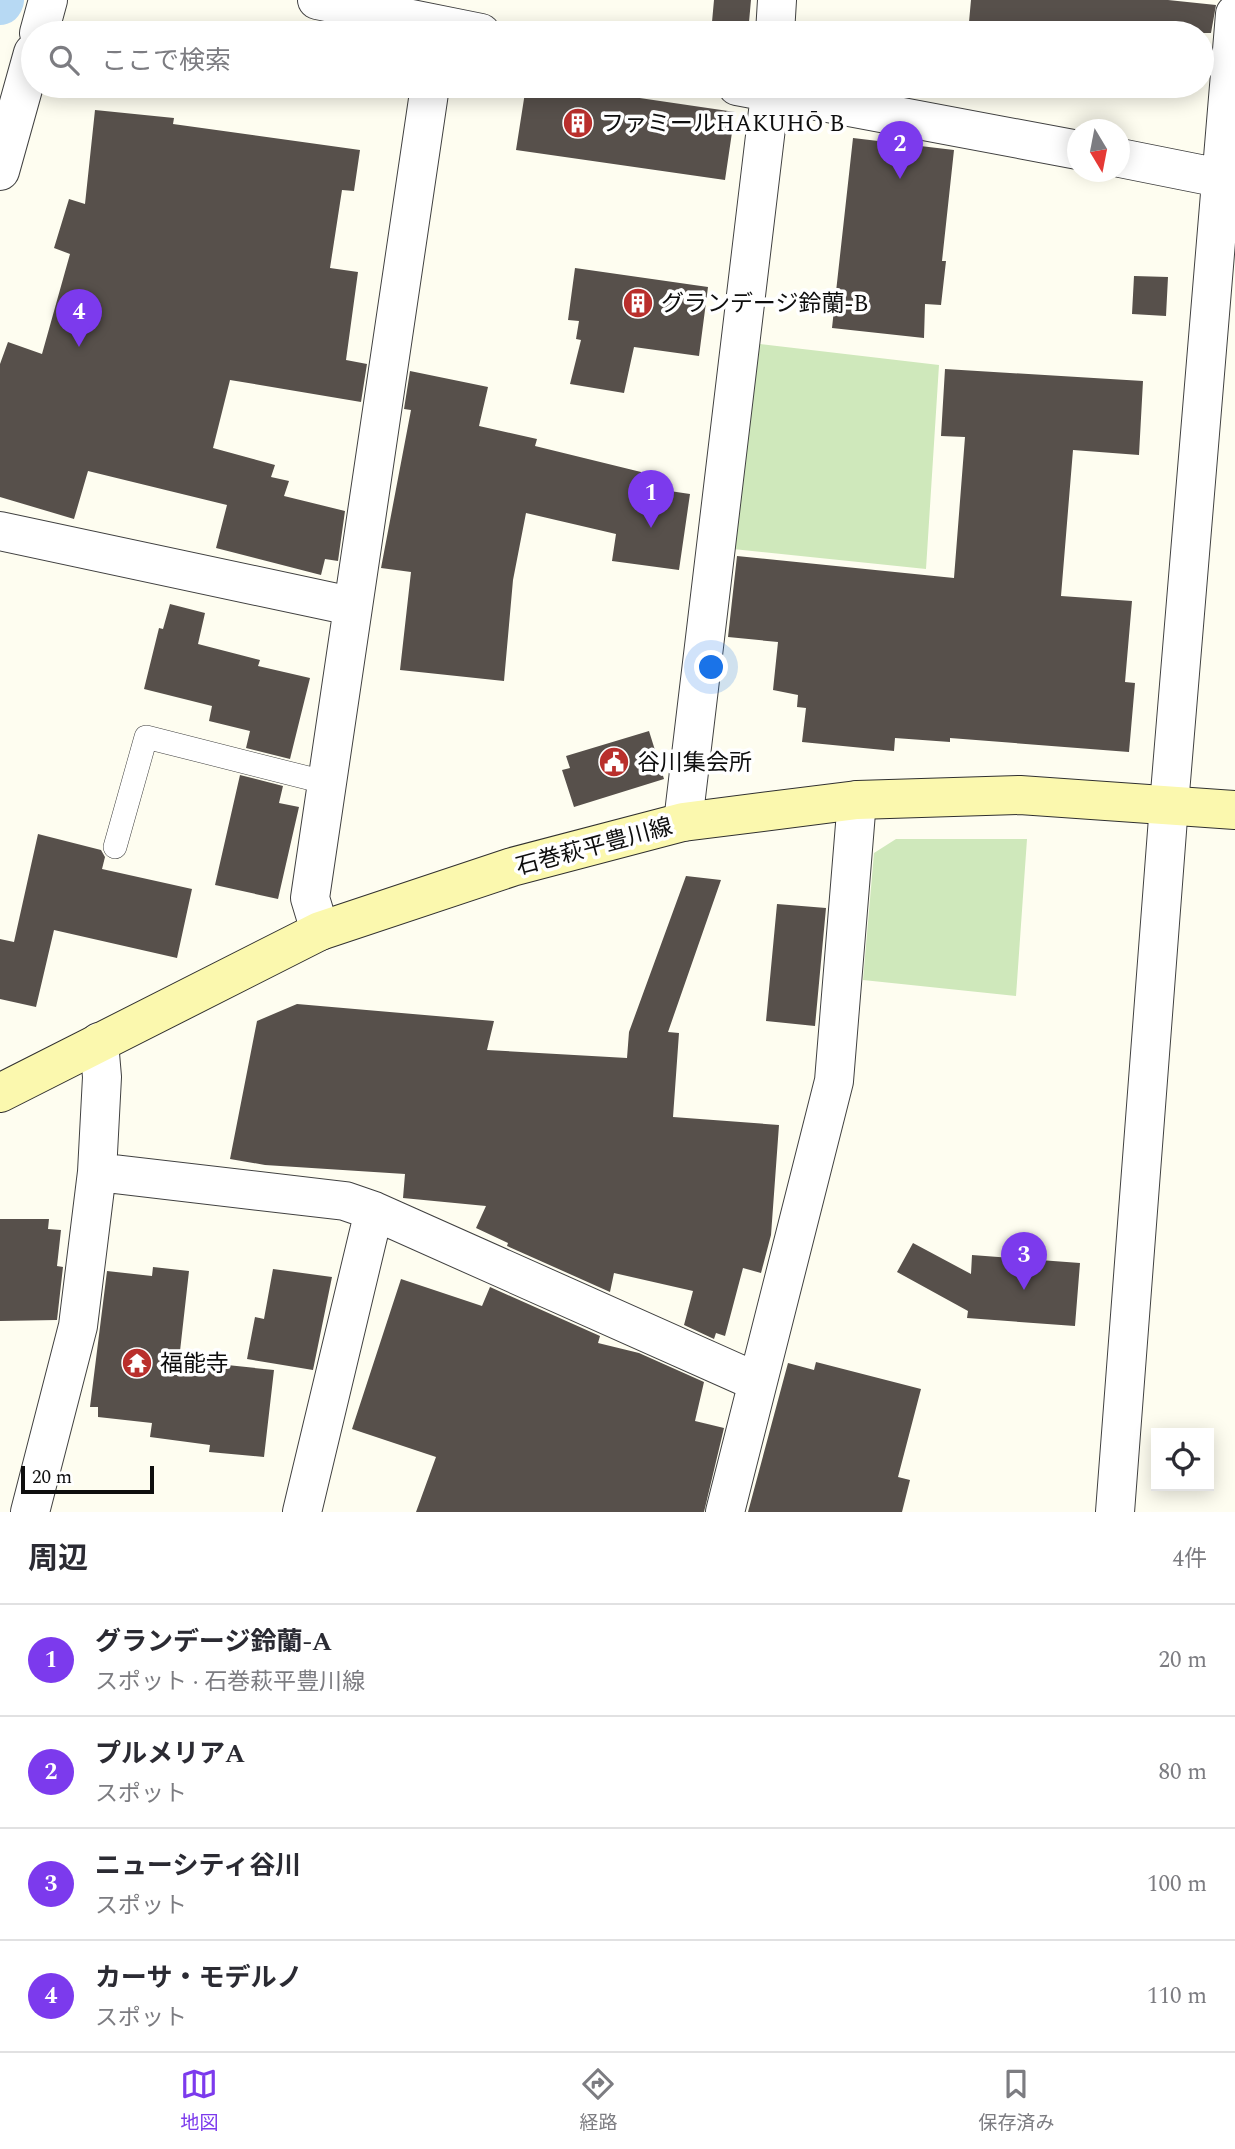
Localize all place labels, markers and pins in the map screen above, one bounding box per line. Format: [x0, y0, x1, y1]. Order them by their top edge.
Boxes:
building icon: ファミールHAKUHŌ B [561, 106, 595, 140]
place label: ファミールHAKUHŌ B [601, 107, 844, 142]
pin: 2 [877, 121, 923, 179]
building icon: グランデージ鈴蘭-B [621, 286, 655, 320]
place label: グランデージ鈴蘭-B [661, 287, 868, 322]
pin: 4 [56, 289, 102, 347]
pin: 1 [628, 470, 674, 528]
public building icon: 谷川集会所 [597, 745, 631, 779]
place label: 谷川集会所 [637, 746, 752, 781]
pin: 3 [1001, 1232, 1047, 1290]
temple icon: 福能寺 [120, 1346, 154, 1380]
place label: 福能寺 [160, 1347, 229, 1382]

